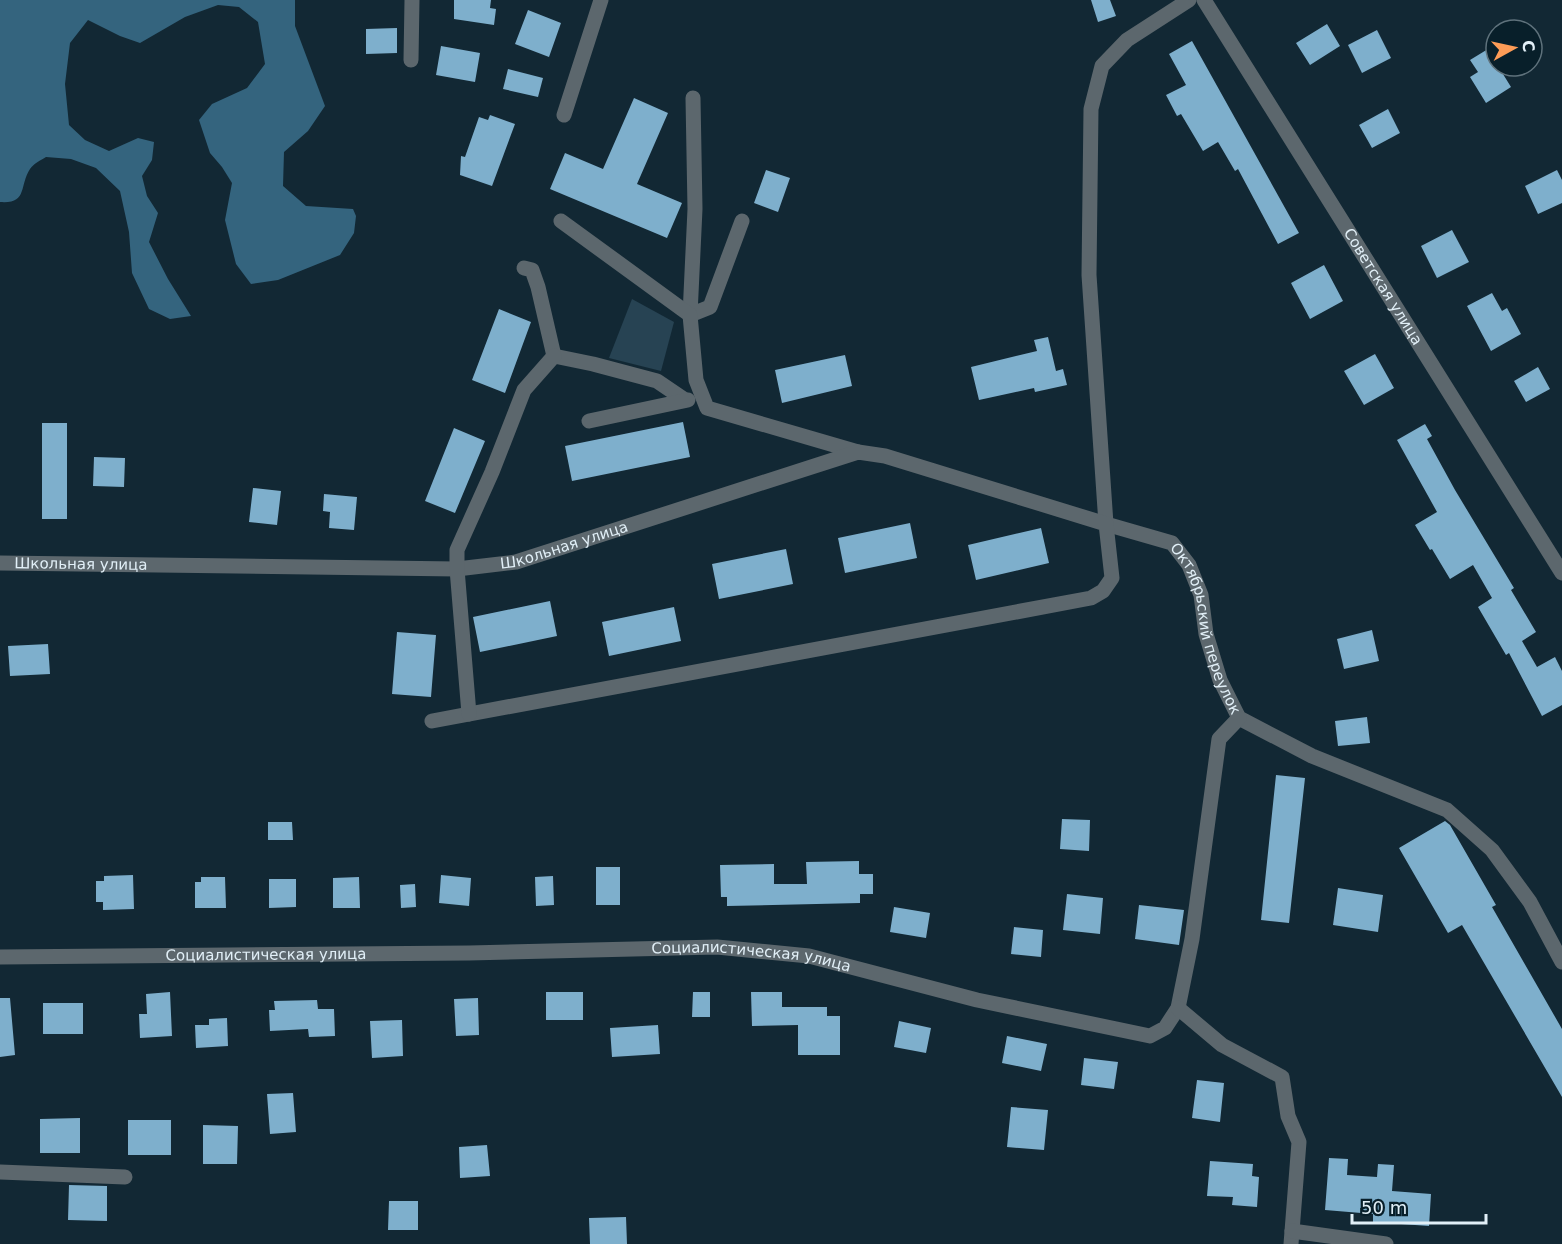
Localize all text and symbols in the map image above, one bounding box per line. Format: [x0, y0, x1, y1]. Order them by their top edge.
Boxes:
north arrow [1484, 18, 1544, 78]
text: С [1518, 39, 1539, 53]
street label: Советская улица [1340, 225, 1426, 348]
street label: Школьная улица [499, 518, 630, 573]
street label: Октябрьский переулок [1166, 539, 1245, 717]
street label: Школьная улица [14, 554, 148, 574]
street label: Социалистическая улица [651, 938, 853, 976]
street label: Социалистическая улица [165, 945, 367, 965]
scale bar [1352, 1187, 1486, 1225]
text: 50 m [1361, 1197, 1407, 1218]

